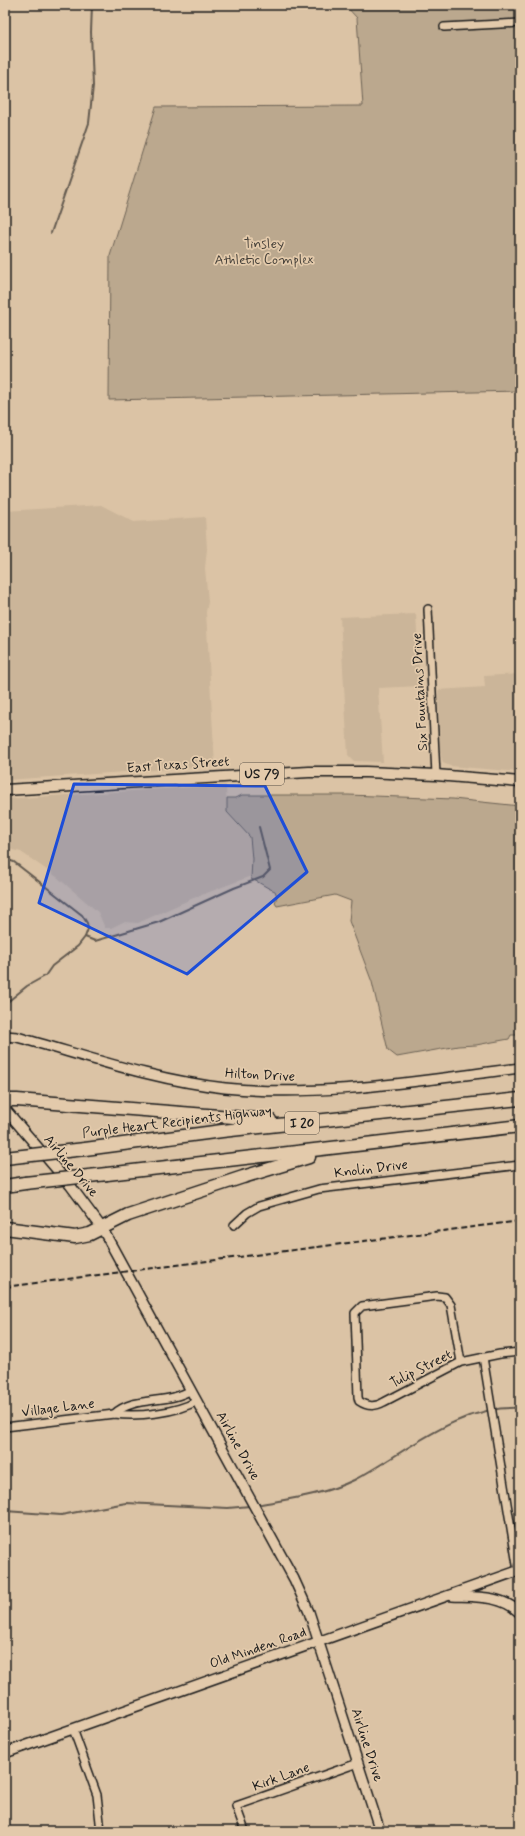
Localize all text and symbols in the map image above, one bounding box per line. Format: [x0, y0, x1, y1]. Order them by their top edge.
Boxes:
park label: Tinsley Athletic Complex [215, 235, 314, 269]
street label: Six Fountains Drive [408, 633, 432, 751]
street label: East Texas Street [126, 752, 230, 778]
road number: US 79 [240, 763, 284, 785]
street label: Hilton Drive [225, 1064, 295, 1086]
street label: Purple Heart Recipients Highway [81, 1101, 273, 1144]
road number: I 20 [285, 1112, 319, 1134]
street label: Airline Drive [40, 1131, 103, 1201]
street label: Knolin Drive [333, 1156, 409, 1182]
street label: Tulip Street [387, 1346, 455, 1392]
street label: Village Lane [20, 1395, 96, 1421]
street label: Airline Drive [212, 1408, 265, 1484]
street label: Old Minden Road [207, 1623, 309, 1673]
street label: Airline Drive [347, 1706, 387, 1784]
street label: Kirk Lane [250, 1758, 312, 1796]

